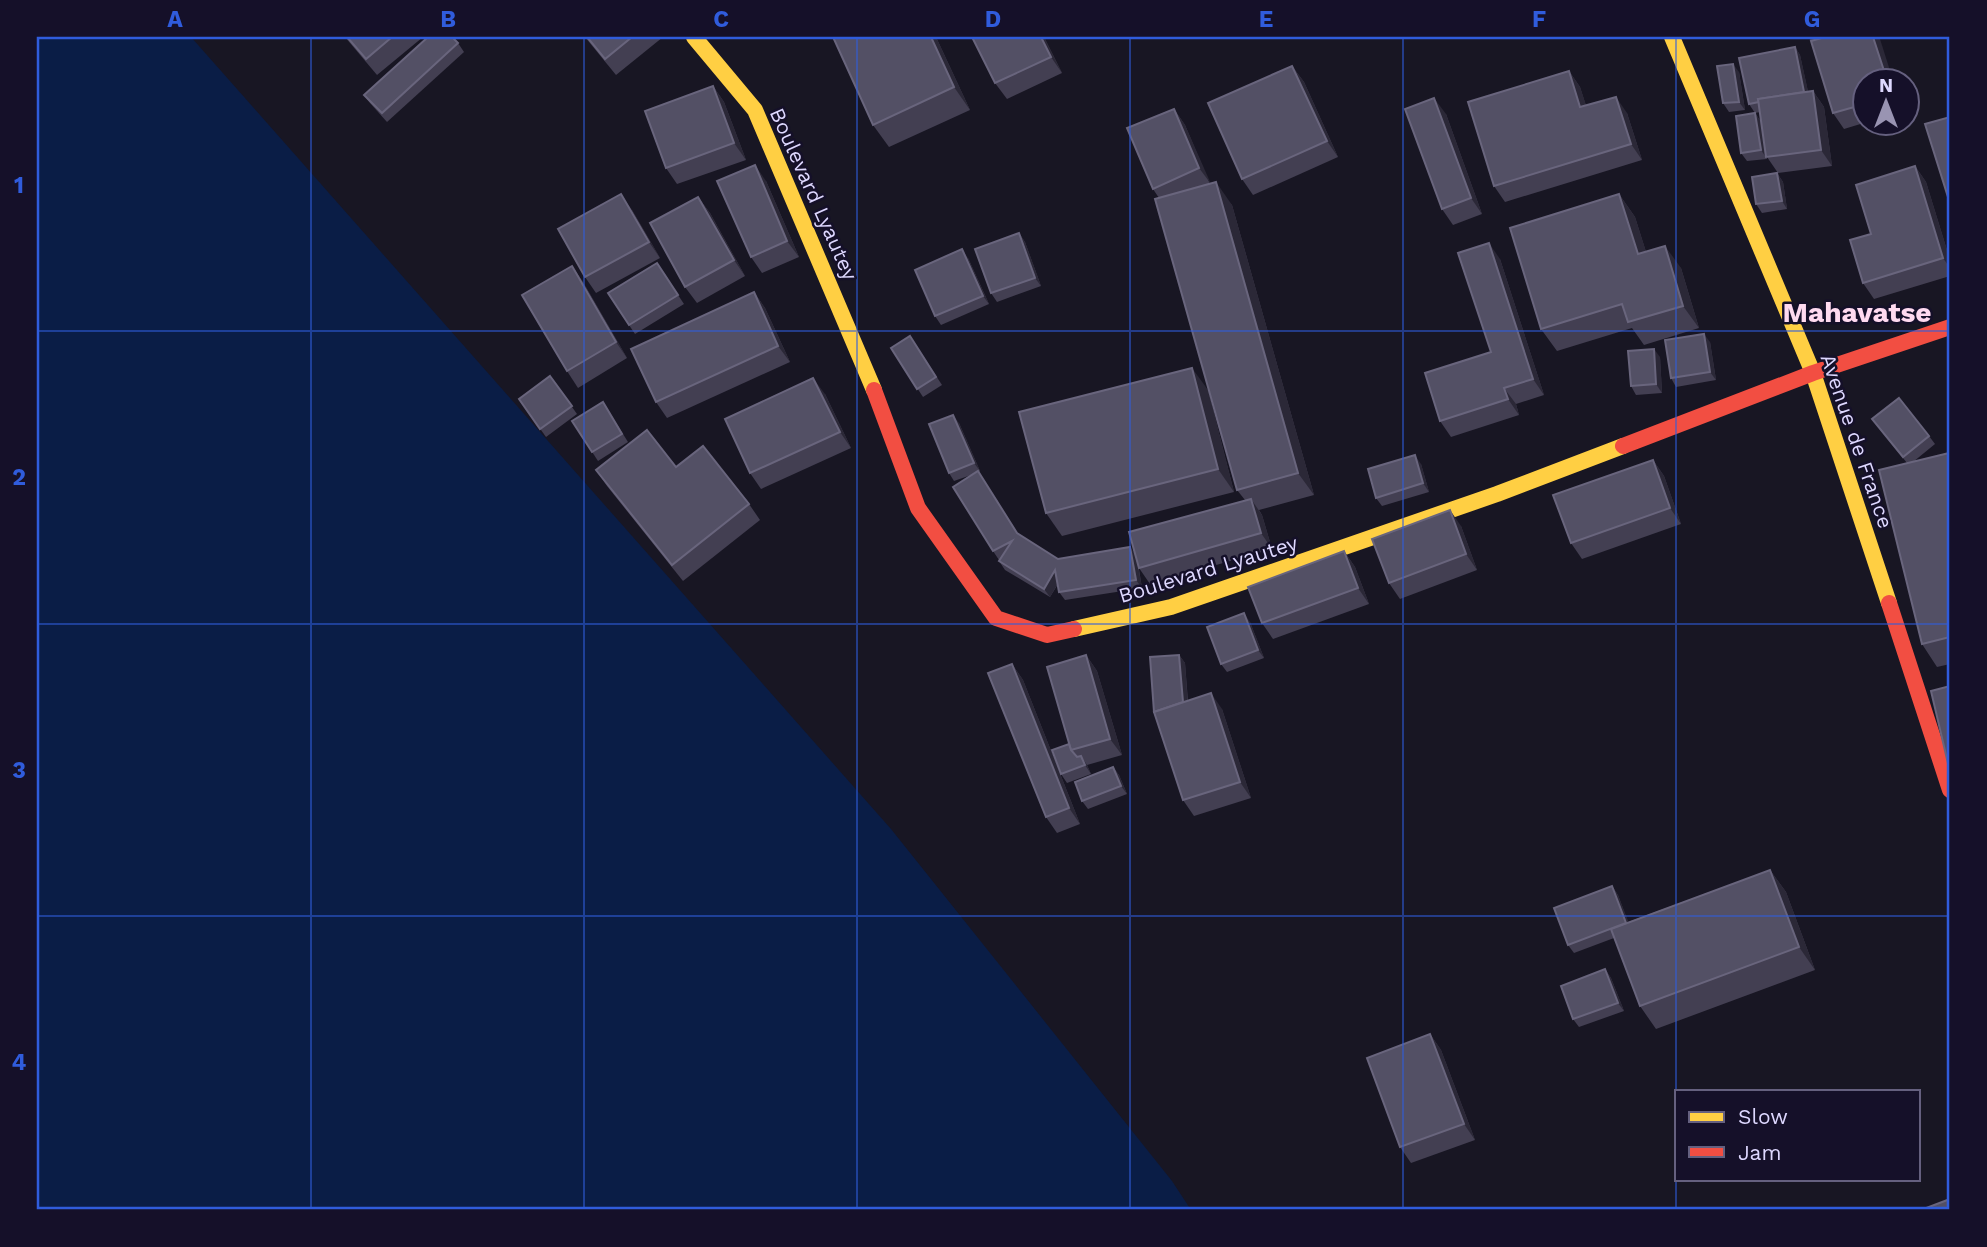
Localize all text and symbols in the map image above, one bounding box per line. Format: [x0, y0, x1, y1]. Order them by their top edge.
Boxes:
text: A [167, 6, 183, 33]
text: B [440, 6, 456, 33]
text: C [713, 6, 729, 33]
text: D [985, 6, 1001, 33]
text: E [1259, 6, 1273, 33]
text: F [1532, 6, 1546, 33]
text: G [1804, 6, 1820, 33]
north arrow [1850, 66, 1920, 136]
text: N [1879, 74, 1893, 97]
street label: Boulevard Lyautey [765, 104, 863, 284]
text: 1 [14, 172, 24, 199]
district label: Mahavatse [1783, 296, 1931, 329]
street label: Avenue de France [1815, 350, 1899, 532]
text: 2 [12, 464, 26, 491]
street label: Boulevard Lyautey [1115, 530, 1301, 608]
text: 3 [12, 757, 26, 784]
text: 4 [12, 1049, 27, 1076]
legend [1675, 1090, 1920, 1180]
text: Slow [1738, 1104, 1788, 1129]
text: Jam [1738, 1140, 1781, 1165]

